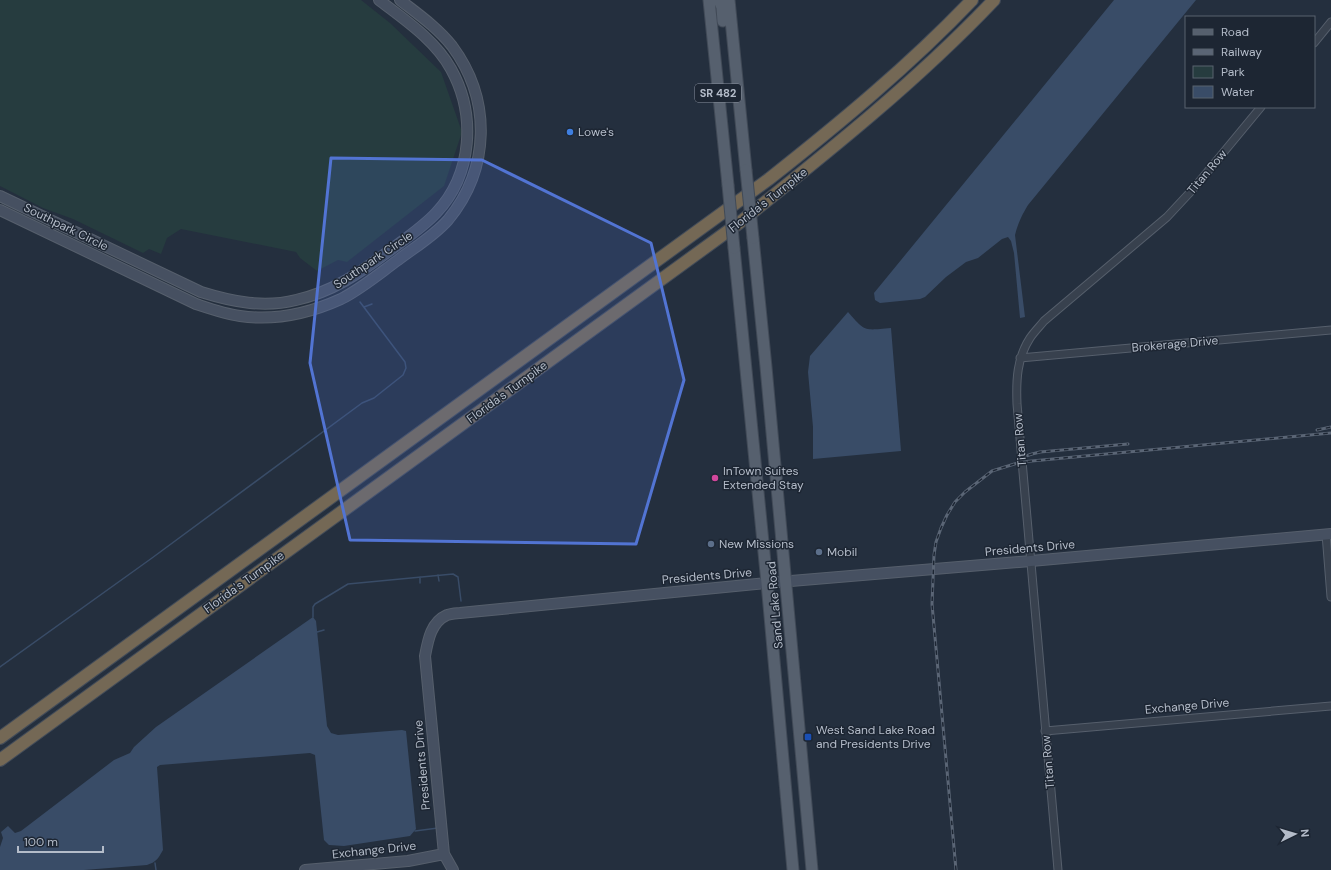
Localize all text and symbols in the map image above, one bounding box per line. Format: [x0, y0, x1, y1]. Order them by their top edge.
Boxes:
legend [1185, 16, 1315, 108]
text: Road [1221, 24, 1249, 40]
text: Railway [1221, 44, 1262, 60]
text: Park [1221, 64, 1245, 80]
road number: SR 482 [695, 84, 741, 102]
text: Water [1221, 84, 1255, 100]
place label: Lowe's [578, 124, 614, 140]
marker: Lowe's [565, 127, 575, 137]
street label: Titan Row [1184, 146, 1230, 198]
street label: Florida's Turnpike [725, 164, 811, 236]
street label: Southpark Circle [21, 200, 111, 255]
street label: Southpark Circle [330, 227, 416, 292]
street label: Brokerage Drive [1131, 332, 1219, 356]
street label: Florida's Turnpike [464, 357, 551, 427]
street label: Titan Row [1010, 413, 1030, 467]
place label: InTown Suites Extended Stay [723, 463, 804, 493]
marker: InTown Suites Extended Stay [710, 473, 720, 483]
place label: New Missions [719, 536, 794, 552]
street label: Presidents Drive [984, 536, 1076, 560]
marker: New Missions [706, 539, 716, 549]
place label: Mobil [827, 544, 857, 560]
street label: Florida's Turnpike [201, 547, 288, 617]
marker: Mobil [814, 547, 824, 557]
street label: Sand Lake Road [763, 561, 787, 649]
street label: Presidents Drive [661, 564, 753, 588]
street label: Exchange Drive [1144, 694, 1230, 718]
street label: Presidents Drive [410, 719, 434, 811]
place label: West Sand Lake Road and Presidents Drive [816, 722, 935, 752]
marker: West Sand Lake Road and Presidents Drive [803, 732, 813, 742]
street label: Titan Row [1038, 735, 1058, 789]
north arrow [1275, 814, 1315, 854]
scale bar [18, 828, 103, 854]
text: N [1298, 829, 1312, 838]
text: 100 m [24, 834, 58, 850]
street label: Exchange Drive [331, 838, 417, 862]

